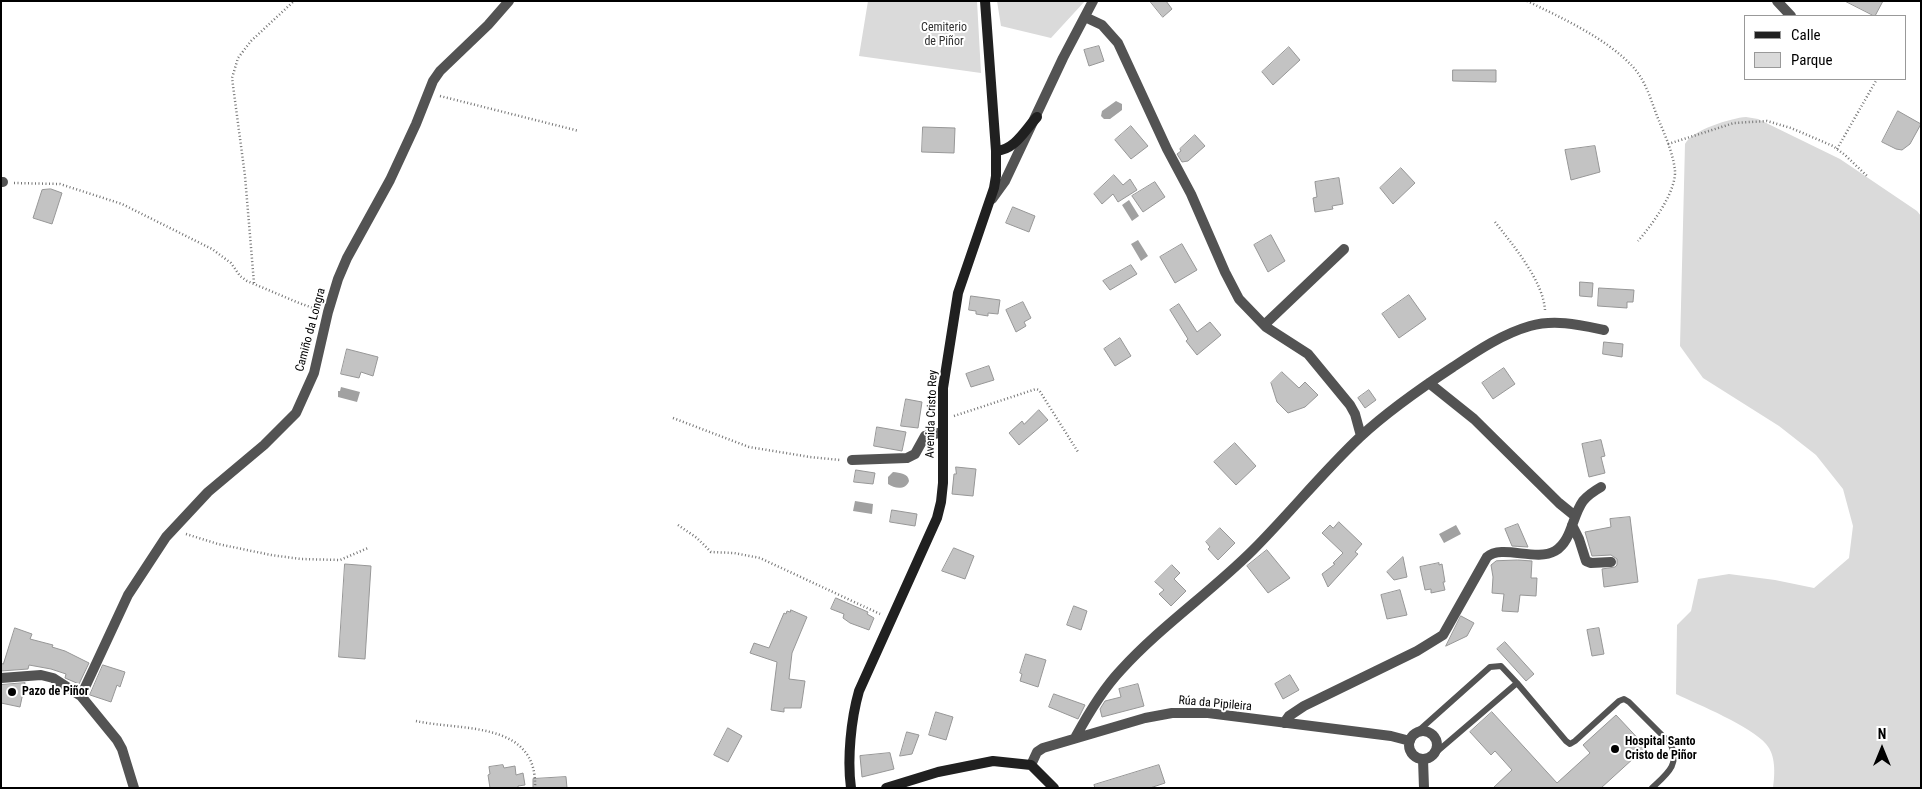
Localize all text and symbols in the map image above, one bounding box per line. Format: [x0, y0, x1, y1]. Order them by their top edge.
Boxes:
legend [1744, 15, 1907, 80]
park label: Cemiterio de Piñor [921, 21, 967, 49]
text: Calle [1791, 26, 1821, 44]
text: Parque [1791, 51, 1833, 69]
street label: Camiño da Longra [293, 287, 329, 373]
street label: Avenida Cristo Rey [923, 370, 941, 458]
place label: Pazo de Piñor [22, 685, 89, 699]
marker: Pazo de Piñor [6, 686, 18, 698]
street label: Rúa da Pipileira [1178, 694, 1252, 714]
north arrow [1857, 724, 1907, 774]
text: N [1878, 726, 1886, 742]
place label: Hospital Santo Cristo de Piñor [1625, 735, 1697, 763]
marker: Hospital Santo Cristo de Piñor [1609, 743, 1621, 755]

